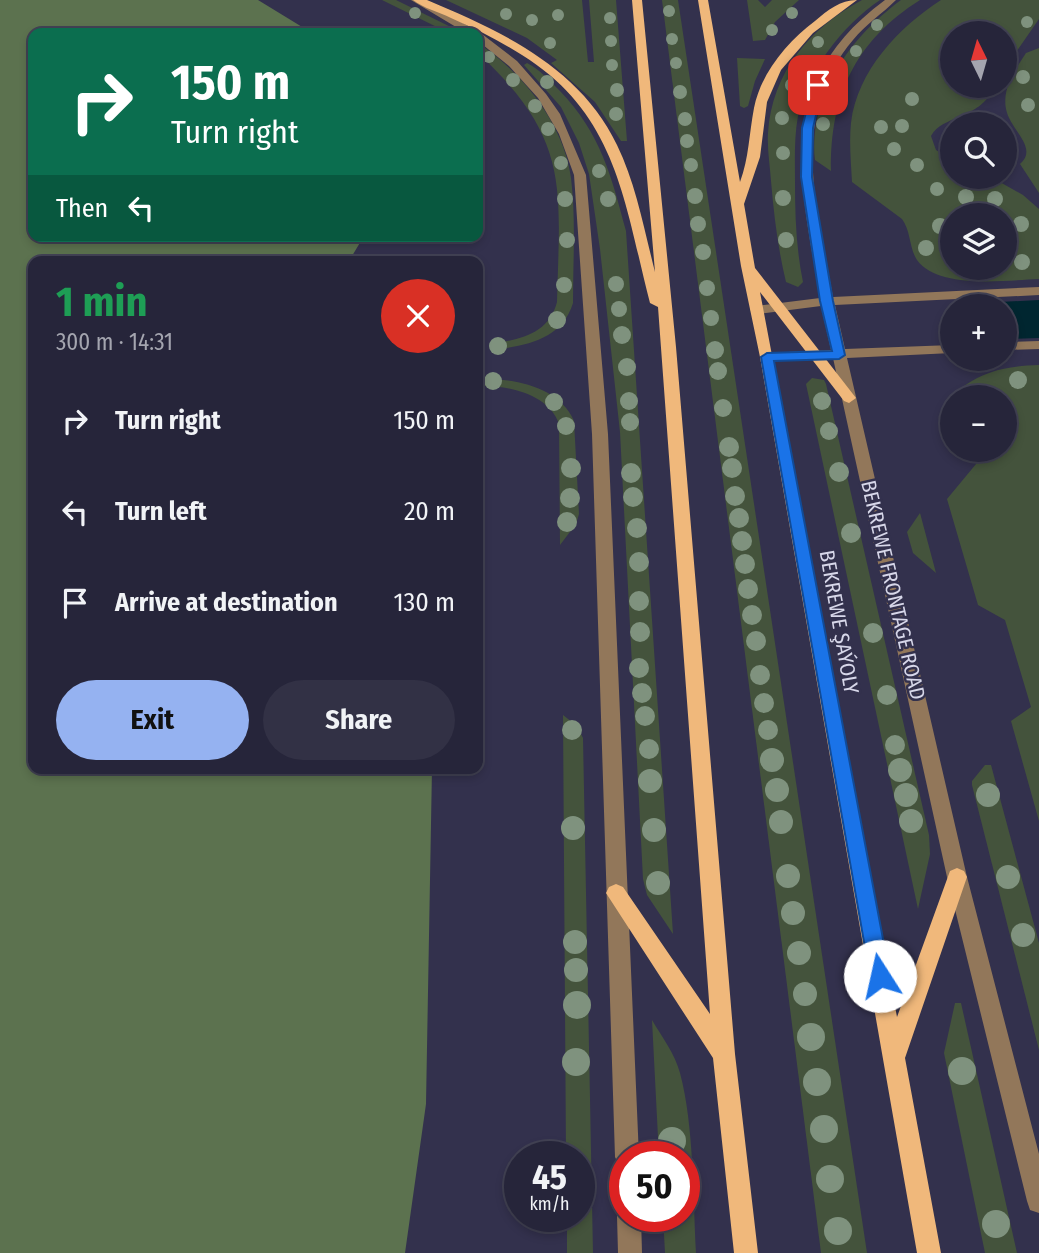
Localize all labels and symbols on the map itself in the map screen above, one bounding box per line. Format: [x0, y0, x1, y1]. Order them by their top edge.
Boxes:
north arrow [940, 21, 1017, 98]
pin [788, 55, 848, 115]
street label: BEKREWE FRONTAGE ROAD [855, 478, 931, 702]
street label: BEKREWE ŞAÝOLY [814, 548, 865, 696]
position arrow [843, 939, 917, 1013]
speed limit sign: 50 [609, 1141, 700, 1232]

